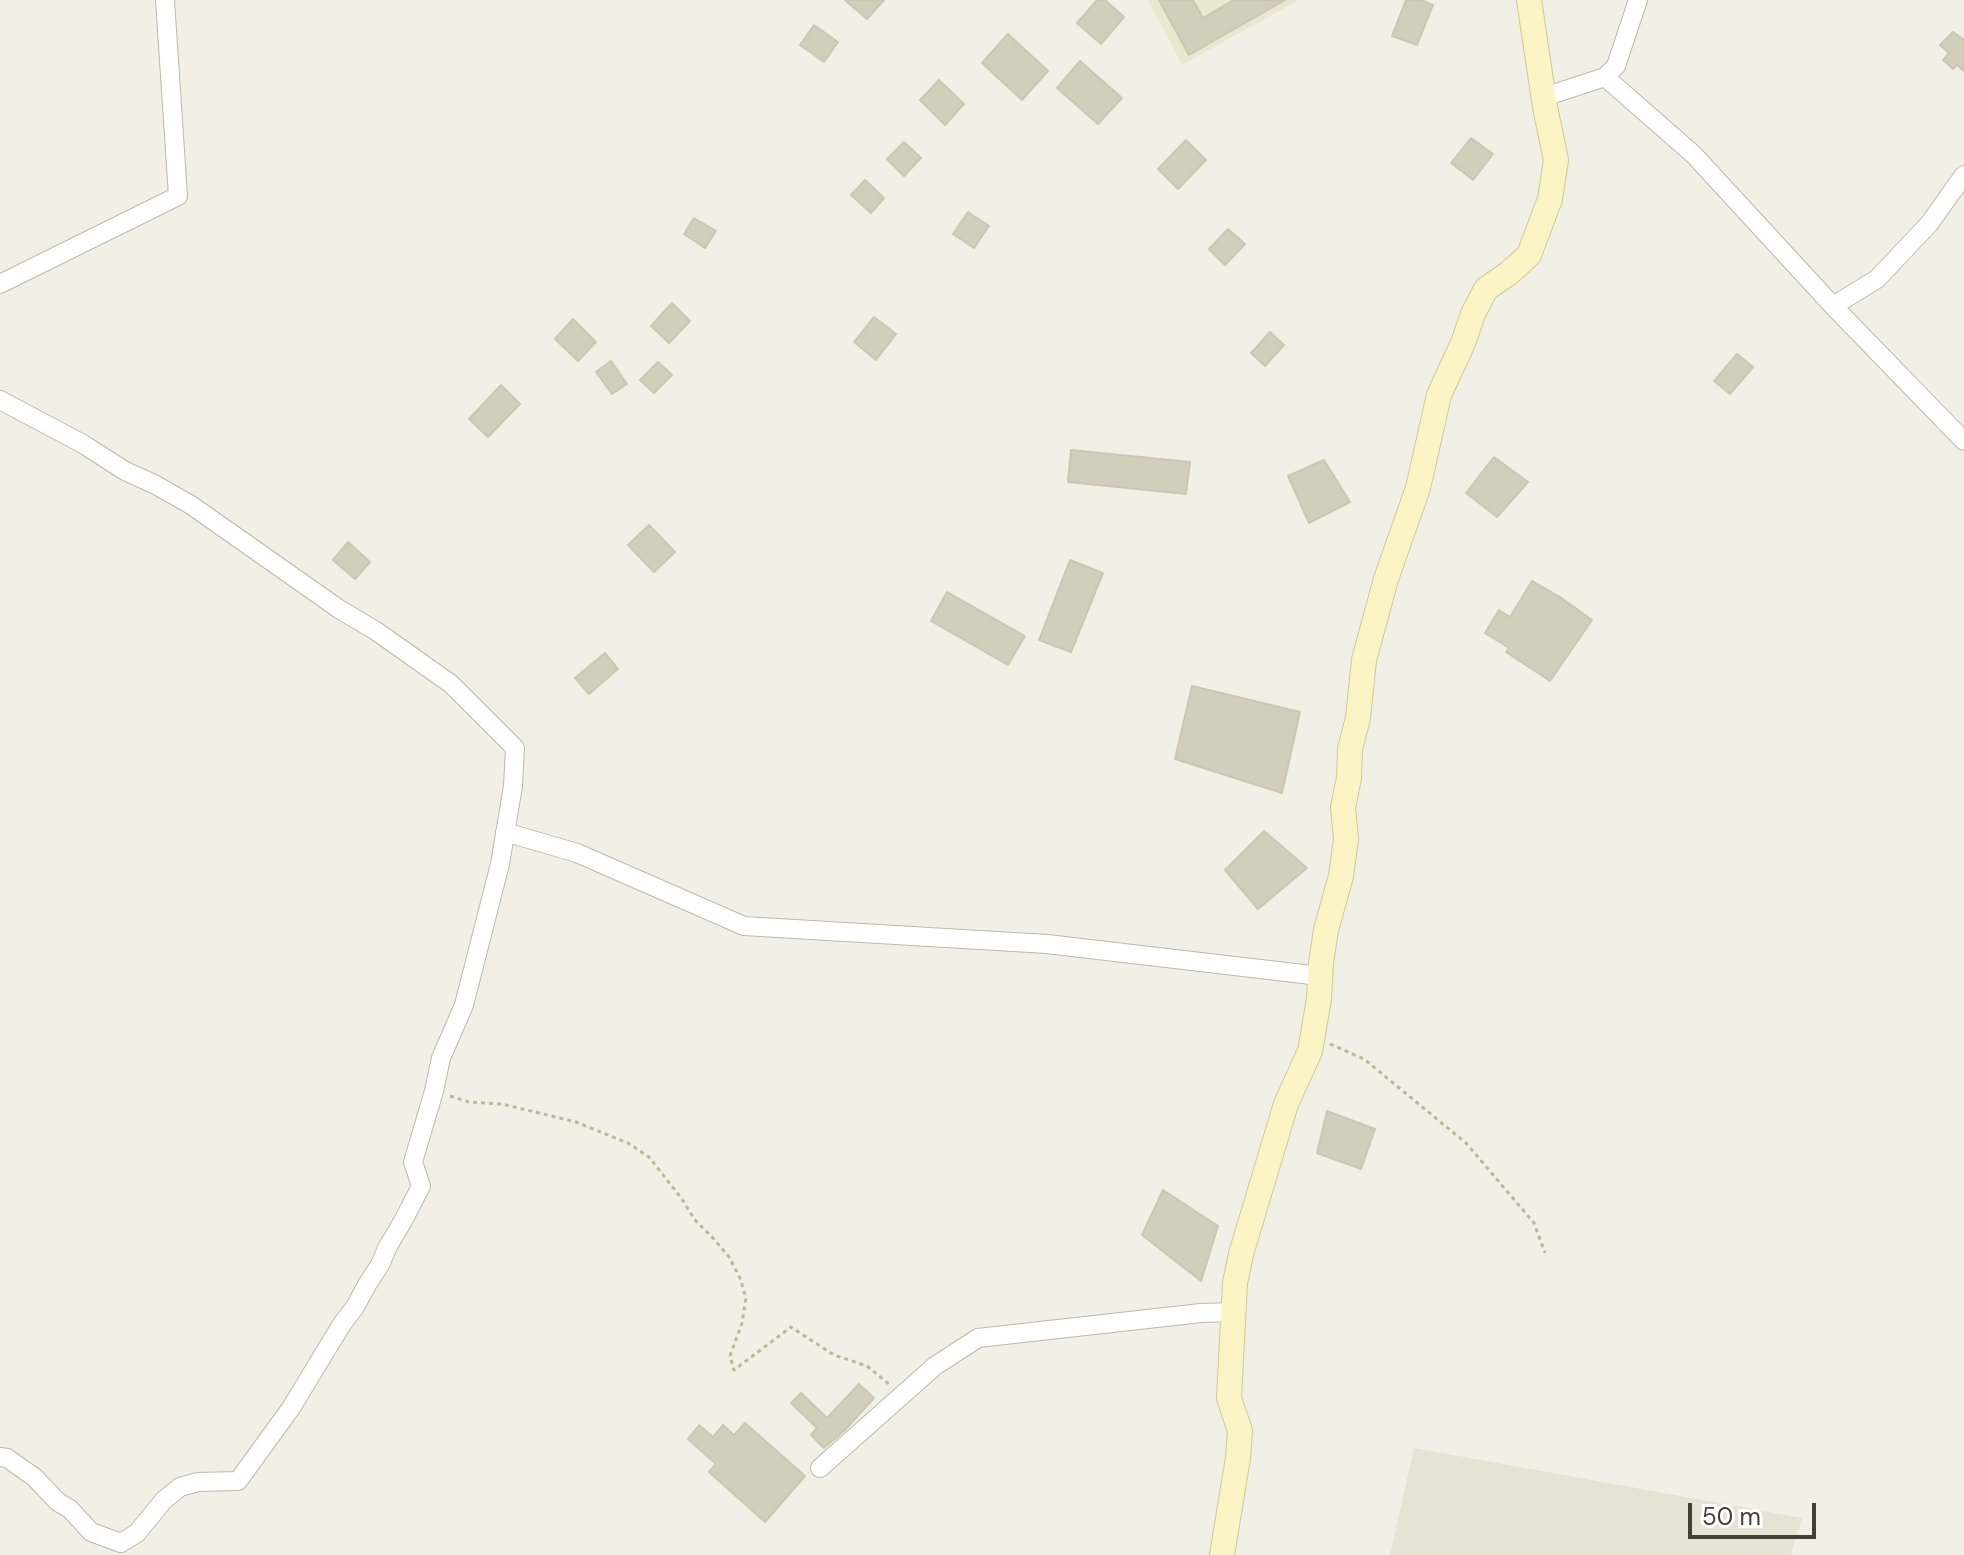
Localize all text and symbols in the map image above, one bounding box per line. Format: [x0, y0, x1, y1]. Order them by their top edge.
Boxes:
scale bar [1692, 1487, 1820, 1537]
text: 50 m [1702, 1501, 1761, 1532]

